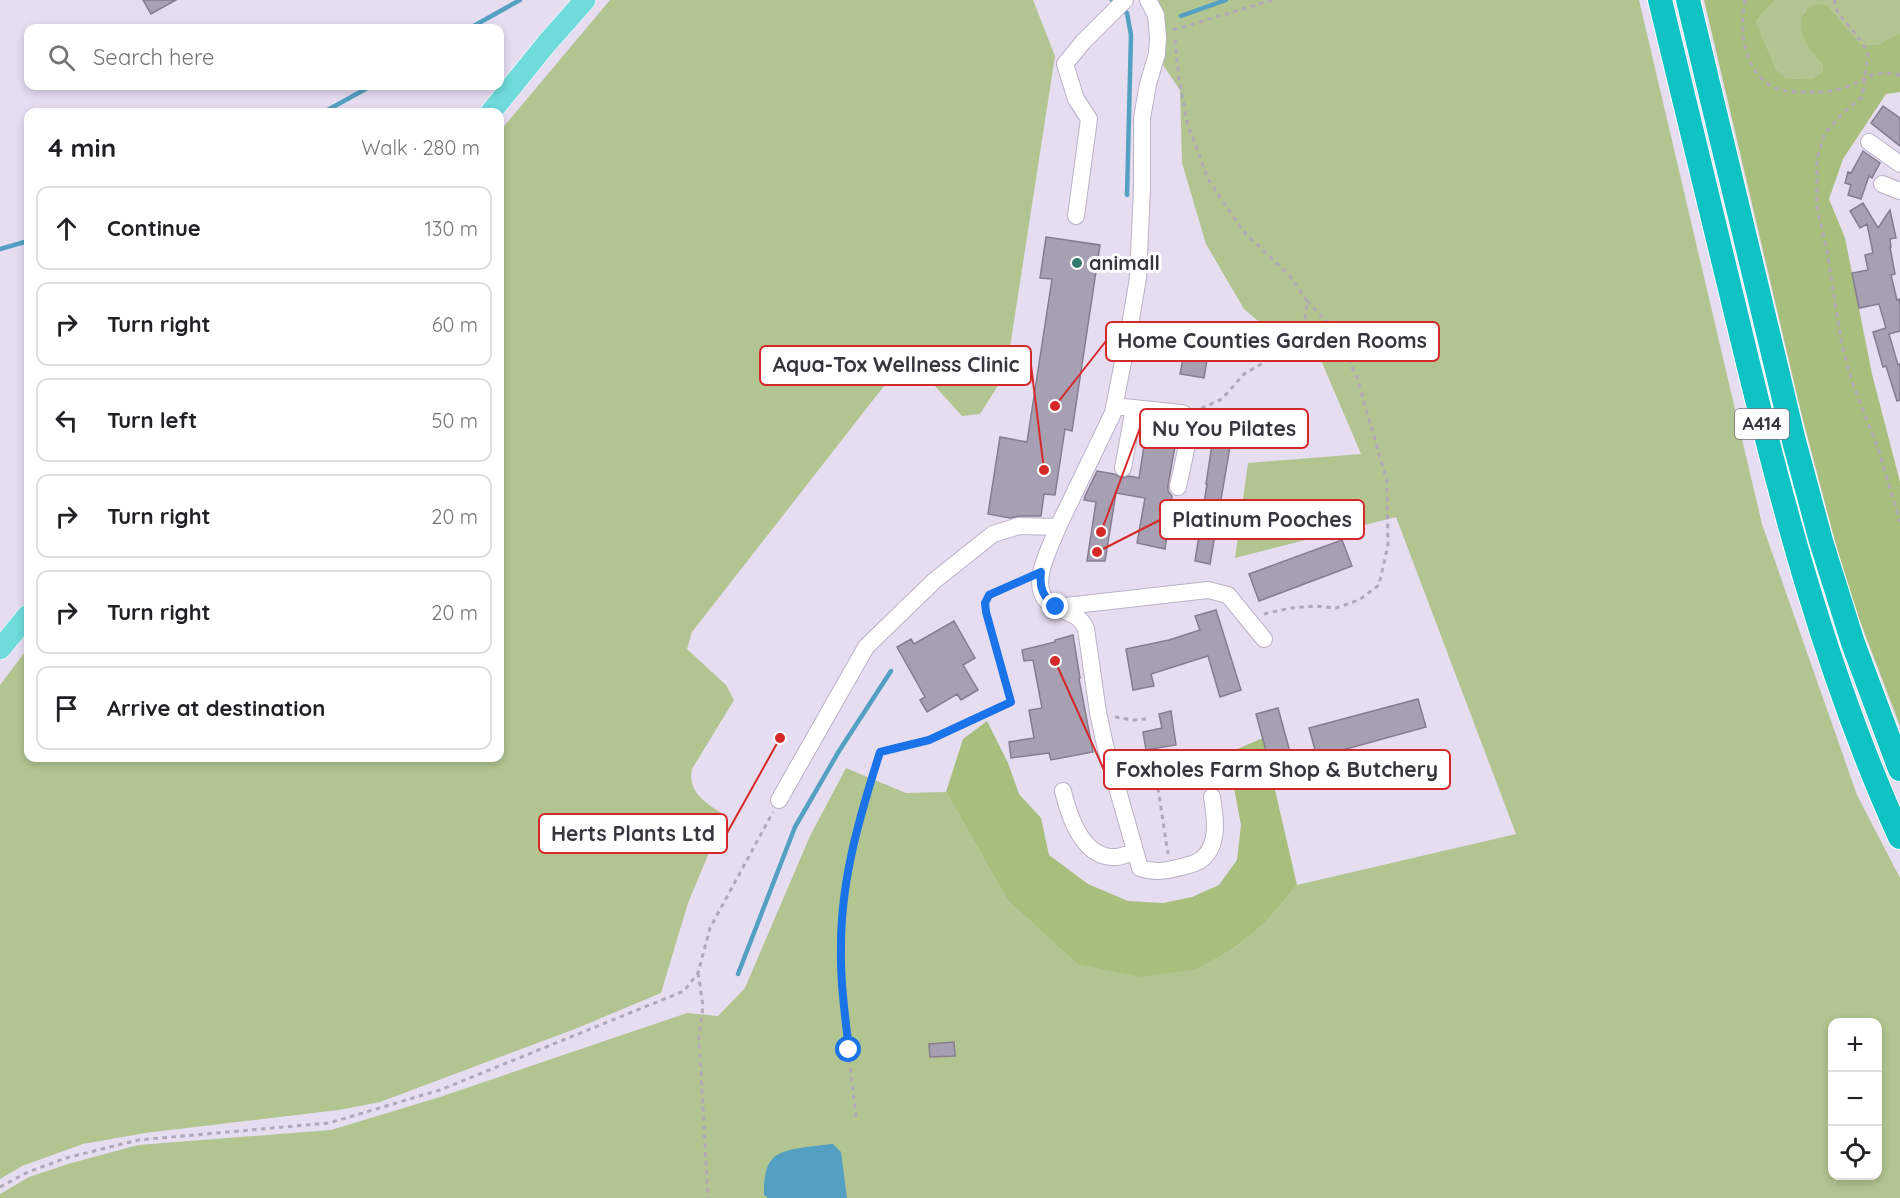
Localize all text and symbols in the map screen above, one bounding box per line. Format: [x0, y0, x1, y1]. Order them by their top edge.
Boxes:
search box [24, 24, 504, 90]
icon: search [45, 41, 78, 74]
text: Search here [93, 43, 214, 71]
text: 4 min [48, 131, 116, 164]
text: Walk · 280 m [361, 135, 480, 160]
icon: ahead [50, 212, 83, 245]
text: Continue [107, 214, 201, 242]
text: 130 m [425, 216, 478, 241]
place label: animall [1089, 250, 1160, 275]
marker: animall [1070, 256, 1084, 270]
icon: right [50, 308, 83, 341]
text: Turn right [107, 310, 211, 338]
text: 60 m [432, 312, 478, 337]
callout: Home Counties Garden Rooms [1106, 322, 1439, 361]
text: Home Counties Garden Rooms [1117, 327, 1427, 353]
callout: Aqua-Tox Wellness Clinic [760, 346, 1031, 385]
text: Aqua-Tox Wellness Clinic [773, 351, 1019, 377]
icon: left [50, 404, 83, 437]
text: Turn left [107, 406, 197, 434]
text: 50 m [432, 408, 478, 433]
callout: Nu You Pilates [1140, 409, 1308, 448]
road number: A414 [1735, 409, 1789, 439]
text: Nu You Pilates [1152, 415, 1296, 441]
icon: right [50, 500, 83, 533]
callout: Platinum Pooches [1160, 500, 1364, 539]
text: Turn right [107, 502, 211, 530]
text: 20 m [431, 504, 478, 529]
text: Platinum Pooches [1172, 506, 1352, 532]
route end [1042, 593, 1068, 619]
icon: right [50, 596, 83, 629]
text: Turn right [107, 598, 211, 626]
text: 20 m [431, 600, 478, 625]
icon: arrive [50, 692, 83, 725]
text: Arrive at destination [107, 694, 325, 722]
callout: Foxholes Farm Shop & Butchery [1104, 750, 1450, 789]
text: Foxholes Farm Shop & Butchery [1116, 756, 1438, 782]
callout: Herts Plants Ltd [539, 814, 727, 853]
text: Herts Plants Ltd [551, 820, 715, 846]
map controls [1828, 1018, 1882, 1180]
button: + [1828, 1018, 1882, 1072]
route start [835, 1036, 861, 1062]
button: − [1828, 1072, 1882, 1126]
button: locate [1828, 1126, 1882, 1180]

